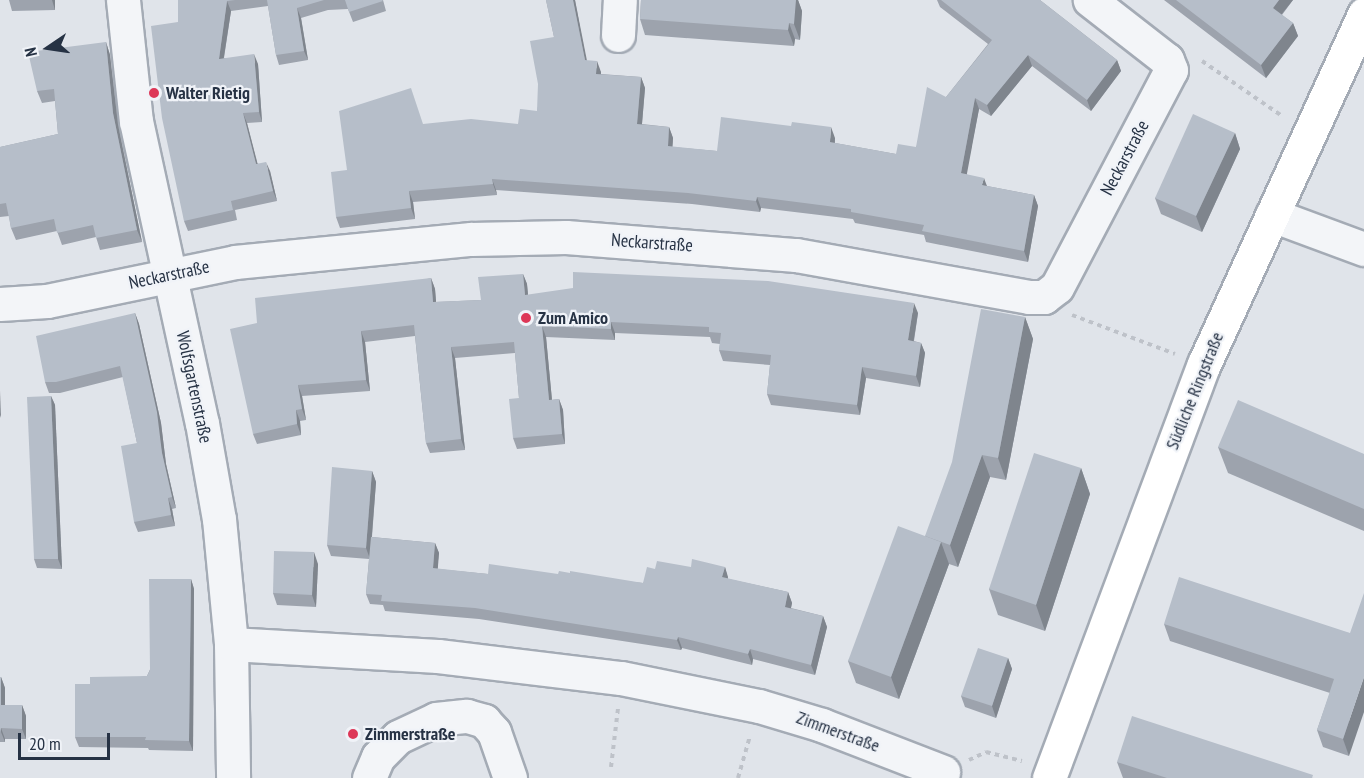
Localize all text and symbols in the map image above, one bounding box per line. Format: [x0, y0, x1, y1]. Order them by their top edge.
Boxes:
north arrow [18, 18, 78, 78]
text: N [20, 46, 41, 59]
place label: Walter Rietig [166, 82, 250, 104]
marker: Walter Rietig [147, 86, 161, 100]
street label: Neckarstraße [1096, 117, 1154, 199]
street label: Neckarstraße [610, 229, 694, 257]
street label: Neckarstraße [127, 256, 211, 294]
place label: Zum Amico [538, 307, 609, 329]
marker: Zum Amico [519, 311, 533, 325]
street label: Wolfsgartenstraße [172, 329, 216, 445]
street label: Südliche Ringstraße [1162, 329, 1228, 453]
street label: Zimmerstraße [793, 707, 883, 757]
scale bar [21, 721, 112, 759]
place label: Zimmerstraße [365, 723, 455, 745]
marker: Zimmerstraße [346, 727, 360, 741]
text: 20 m [29, 732, 61, 755]

